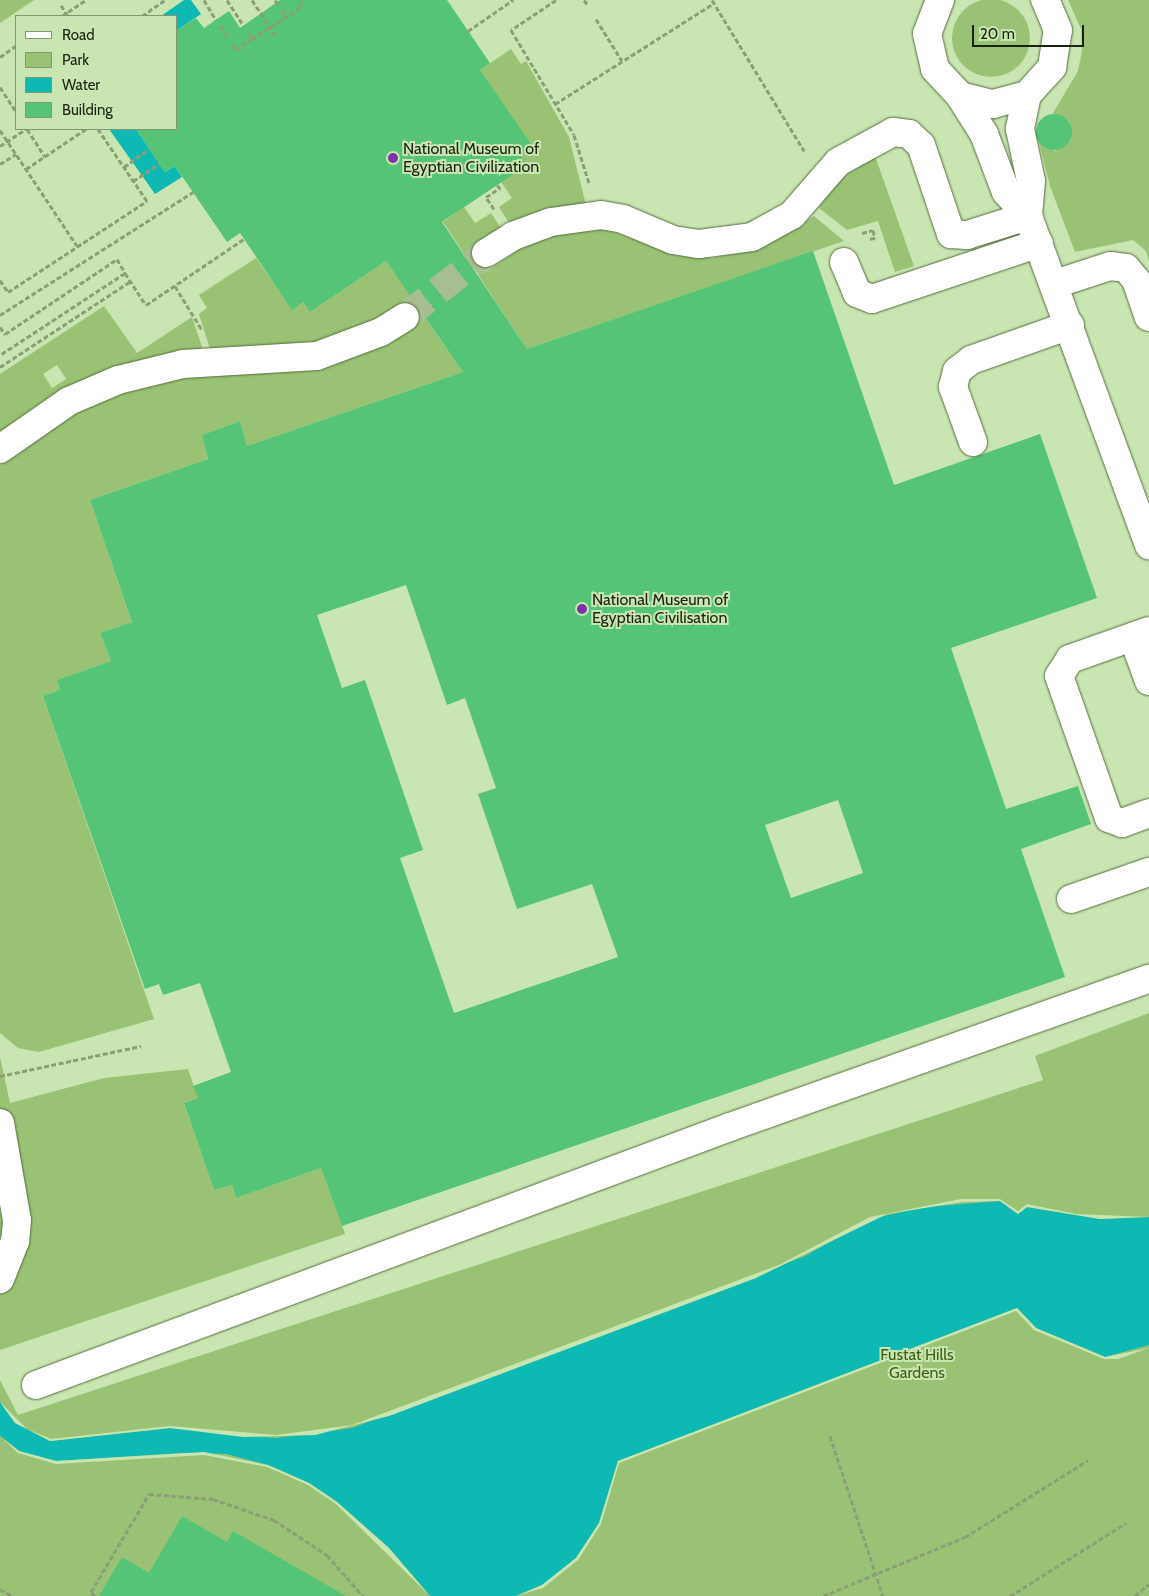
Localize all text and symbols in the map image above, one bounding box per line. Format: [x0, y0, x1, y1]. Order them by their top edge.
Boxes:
legend [15, 15, 178, 130]
scale bar [974, 15, 1086, 47]
text: 20 m [980, 25, 1015, 43]
text: Road [62, 26, 95, 44]
text: Park [62, 51, 89, 69]
text: Water [62, 76, 100, 94]
text: Building [62, 101, 113, 119]
place label: National Museum of Egyptian Civilization [403, 139, 539, 177]
marker: National Museum of Egyptian Civilization [387, 152, 399, 164]
place label: National Museum of Egyptian Civilisation [592, 590, 728, 628]
marker: National Museum of Egyptian Civilisation [576, 603, 588, 615]
park label: Fustat Hills Gardens [880, 1345, 954, 1383]

